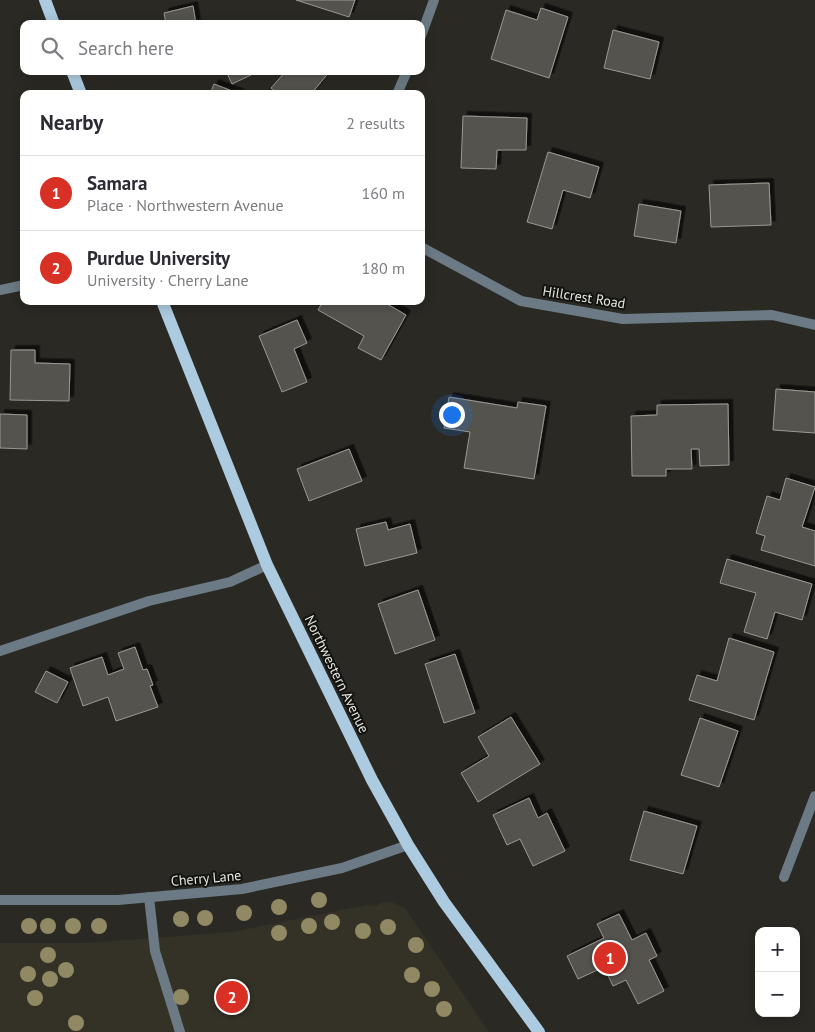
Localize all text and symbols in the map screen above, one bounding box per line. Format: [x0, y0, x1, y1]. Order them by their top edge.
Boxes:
search box [20, 20, 425, 75]
icon: search [38, 34, 66, 62]
text: Search here [78, 36, 174, 60]
text: Nearby [40, 109, 103, 136]
text: 2 results [346, 113, 405, 133]
text: Samara [87, 171, 147, 195]
text: 1 [51, 183, 61, 203]
text: 160 m [362, 183, 405, 203]
text: Place · Northwestern Avenue [87, 195, 284, 215]
text: Purdue University [87, 246, 230, 270]
text: 2 [51, 258, 61, 278]
text: 180 m [362, 258, 405, 278]
text: University · Cherry Lane [87, 270, 249, 290]
street label: Hillcrest Road [541, 282, 627, 312]
your location [439, 402, 465, 428]
street label: Northwestern Avenue [301, 612, 373, 736]
street label: Cherry Lane [170, 866, 242, 890]
map controls [755, 927, 800, 1017]
button: + [755, 927, 800, 972]
pin: 1 [594, 939, 626, 977]
button: − [755, 972, 800, 1017]
pin: 2 [216, 978, 248, 1016]

